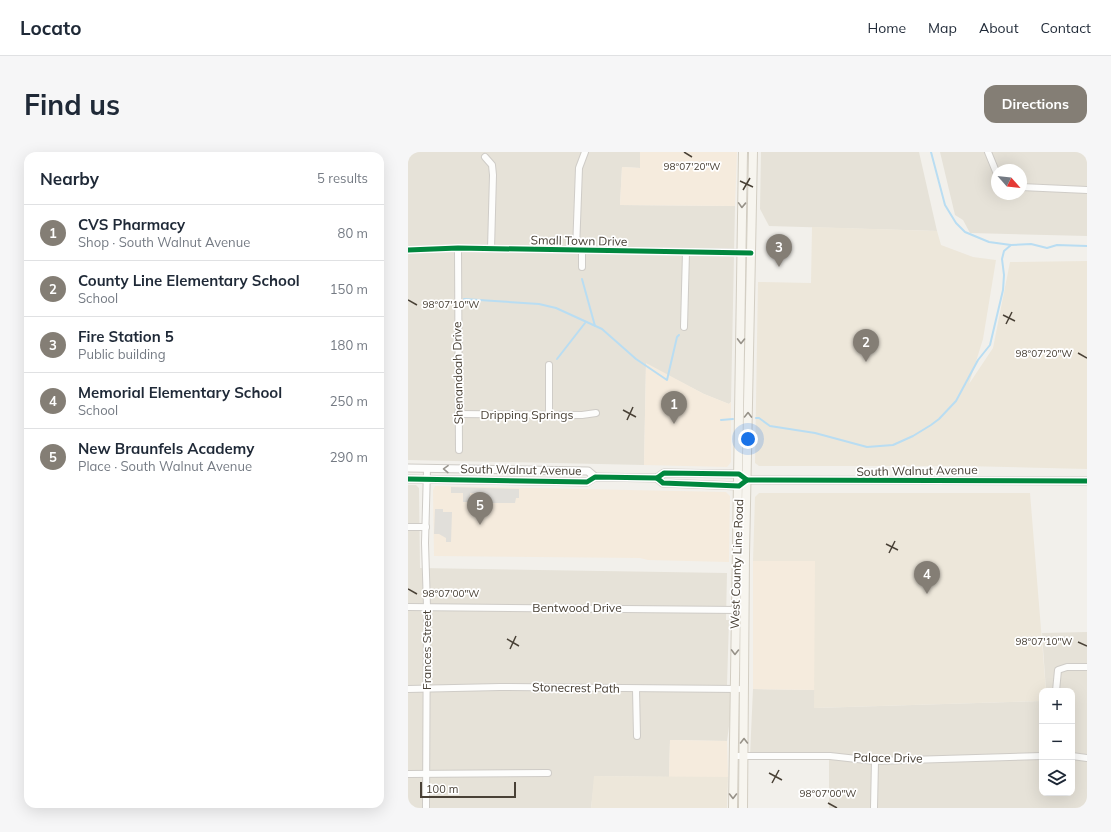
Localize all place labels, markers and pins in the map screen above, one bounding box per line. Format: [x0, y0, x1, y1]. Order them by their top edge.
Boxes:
pin: 3 [766, 234, 792, 267]
pin: 2 [853, 329, 879, 362]
pin: 1 [661, 391, 687, 424]
pin: 5 [467, 492, 493, 525]
pin: 4 [914, 561, 940, 594]

